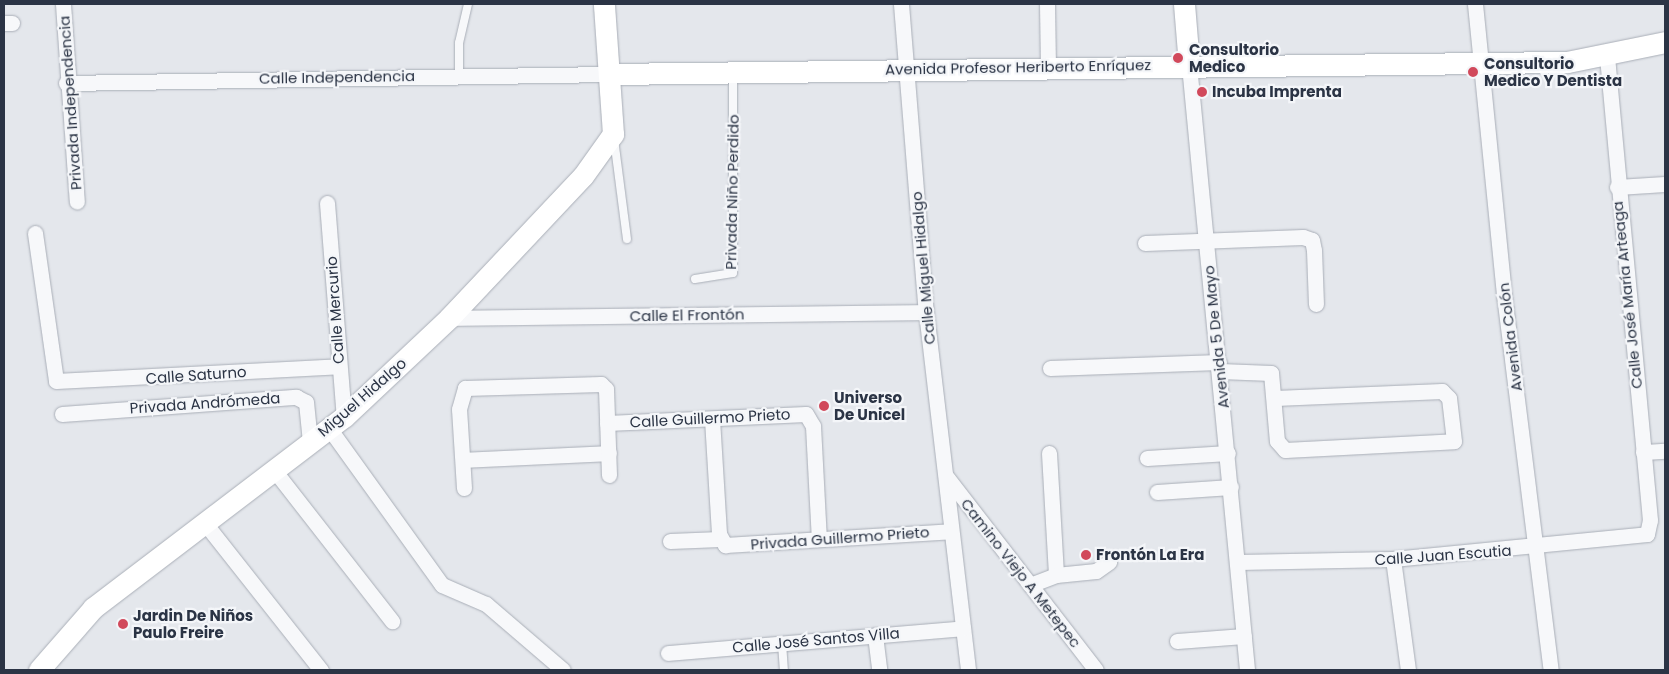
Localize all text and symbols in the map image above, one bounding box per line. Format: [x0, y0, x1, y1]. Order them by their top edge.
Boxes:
street label: Privada Independencia [55, 15, 85, 191]
place label: Consultorio Medico [1189, 40, 1279, 75]
marker: Consultorio Medico [1171, 51, 1185, 65]
place label: Consultorio Medico Y Dentista [1484, 54, 1622, 89]
street label: Avenida Profesor Heriberto Enríquez [885, 56, 1151, 78]
marker: Consultorio Medico Y Dentista [1466, 65, 1480, 79]
street label: Calle Independencia [259, 67, 415, 87]
place label: Incuba Imprenta [1212, 83, 1342, 101]
marker: Incuba Imprenta [1196, 86, 1208, 98]
street label: Privada Niño Perdido [722, 114, 742, 270]
street label: Calle Miguel Hidalgo [907, 191, 939, 345]
street label: Calle José María Arteaga [1608, 200, 1646, 390]
street label: Calle Mercurio [322, 256, 348, 364]
street label: Avenida 5 De Mayo [1200, 265, 1232, 409]
street label: Avenida Colón [1494, 282, 1526, 392]
street label: Calle El Frontón [629, 305, 745, 325]
street label: Miguel Hidalgo [314, 354, 410, 440]
street label: Calle Saturno [145, 362, 247, 388]
place label: Universo De Unicel [834, 388, 905, 423]
street label: Privada Andrómeda [129, 389, 281, 417]
marker: Universo De Unicel [818, 400, 830, 412]
street label: Calle Guillermo Prieto [629, 405, 791, 431]
street label: Camino Viejo A Metepec [957, 495, 1085, 651]
street label: Privada Guillermo Prieto [750, 523, 930, 553]
street label: Calle Juan Escutia [1374, 541, 1512, 569]
place label: Frontón La Era [1096, 546, 1204, 564]
marker: Frontón La Era [1080, 549, 1092, 561]
place label: Jardin De Niños Paulo Freire [133, 606, 253, 641]
marker: Jardin De Niños Paulo Freire [117, 618, 129, 630]
street label: Calle José Santos Villa [732, 624, 900, 656]

